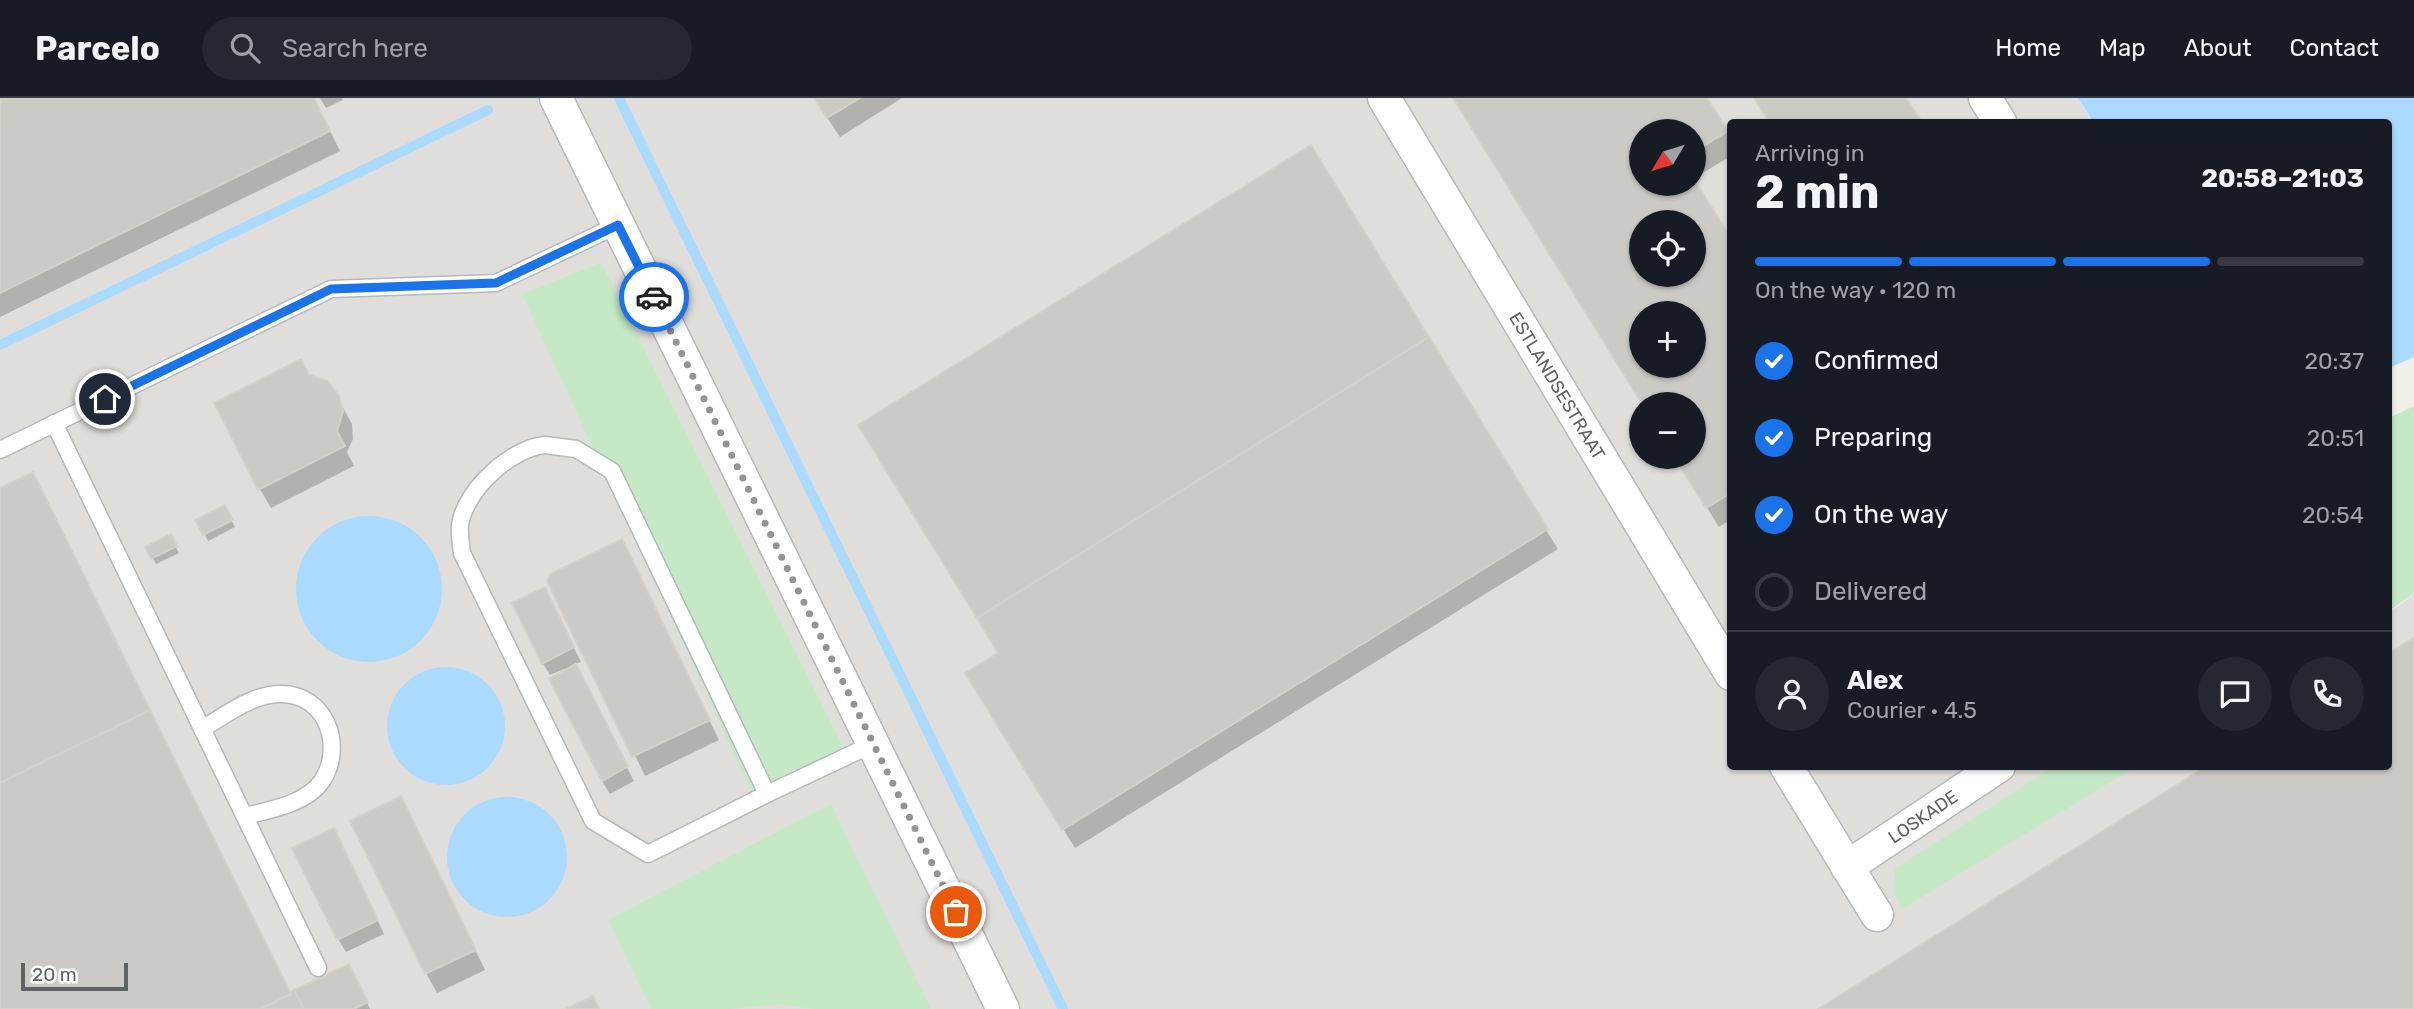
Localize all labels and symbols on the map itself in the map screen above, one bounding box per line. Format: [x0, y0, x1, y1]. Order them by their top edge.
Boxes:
north arrow [1629, 119, 1706, 196]
courier [619, 262, 689, 332]
street label: ESTLANDSESTRAAT [1504, 308, 1610, 464]
pin [75, 369, 135, 429]
street label: LOSKADE [1884, 786, 1962, 848]
pin [926, 882, 986, 942]
scale bar [21, 960, 128, 992]

